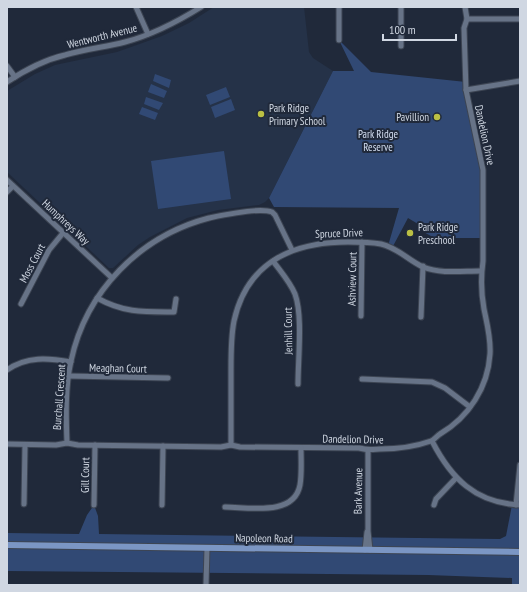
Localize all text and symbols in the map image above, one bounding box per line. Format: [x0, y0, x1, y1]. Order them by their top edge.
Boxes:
scale bar [383, 16, 456, 42]
street label: Wentworth Avenue [66, 20, 139, 51]
text: 100 m [389, 22, 416, 37]
place label: Park Ridge Primary School [269, 101, 326, 128]
street label: Dandelion Drive [472, 104, 498, 167]
marker: Park Ridge Primary School [256, 109, 266, 119]
place label: Pavillion [396, 110, 429, 124]
marker: Pavillion [432, 112, 442, 122]
park label: Park Ridge Reserve [358, 127, 399, 154]
street label: Humphreys Way [39, 196, 93, 248]
place label: Park Ridge Preschool [418, 220, 459, 247]
street label: Spruce Drive [315, 225, 364, 241]
marker: Park Ridge Preschool [405, 228, 415, 238]
street label: Moss Court [16, 241, 48, 285]
street label: Ashview Court [345, 252, 359, 306]
street label: Jenhill Court [281, 307, 295, 356]
street label: Meaghan Court [89, 360, 147, 376]
street label: Burchall Crescent [50, 364, 68, 430]
street label: Dandelion Drive [322, 431, 384, 447]
street label: Gill Court [78, 457, 92, 493]
street label: Bark Avenue [351, 467, 365, 514]
street label: Napoleon Road [235, 530, 293, 546]

